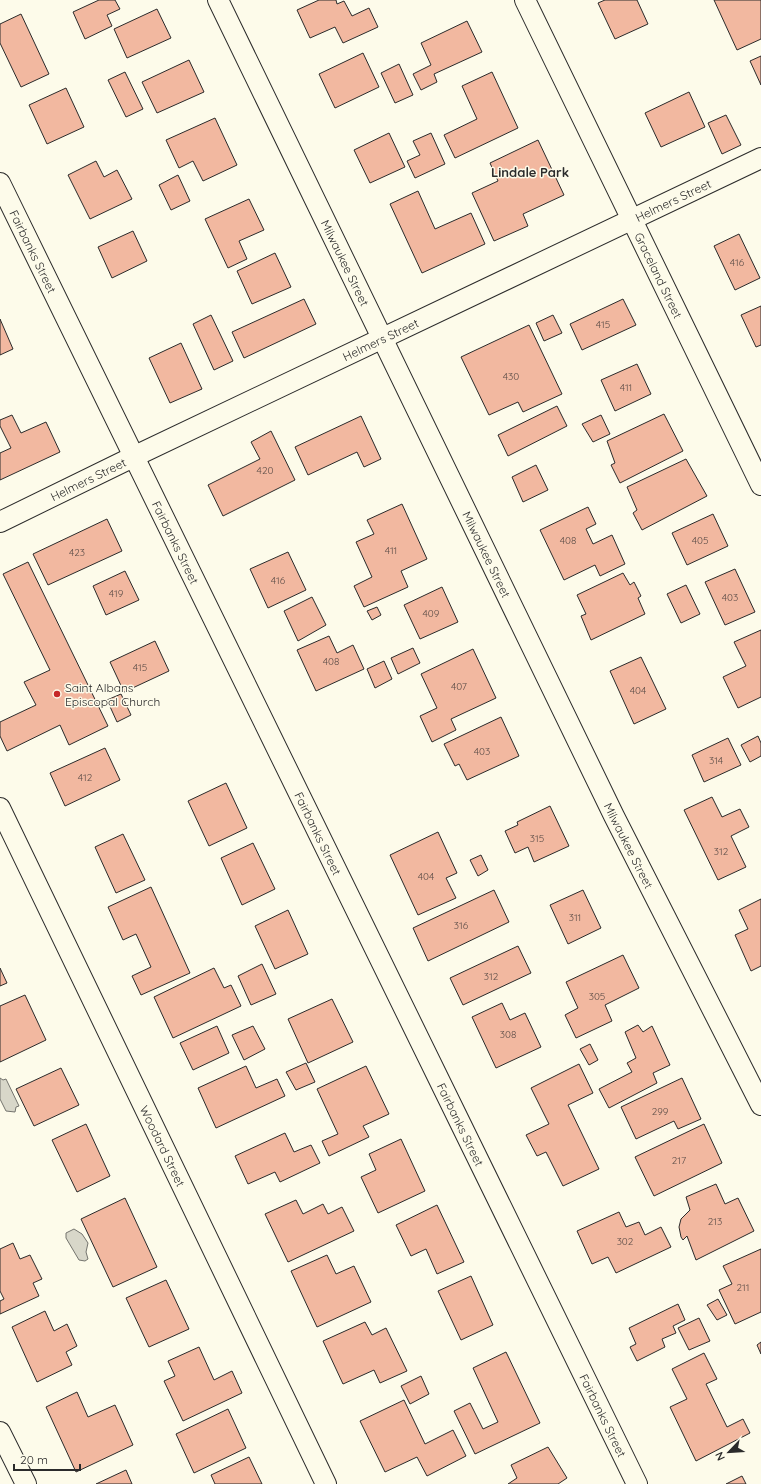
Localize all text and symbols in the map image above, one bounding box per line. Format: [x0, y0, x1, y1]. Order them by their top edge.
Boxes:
district label: Lindale Park [491, 164, 569, 180]
street label: Helmers Street [633, 175, 713, 224]
street label: Fairbanks Street [7, 207, 60, 295]
street label: Milwaukee Street [318, 217, 373, 308]
street label: Graceland Street [632, 230, 686, 320]
house number: 416 [730, 256, 745, 269]
street label: Helmers Street [340, 315, 421, 364]
house number: 415 [596, 318, 610, 331]
house number: 430 [503, 370, 519, 383]
house number: 411 [620, 381, 632, 394]
street label: Helmers Street [48, 454, 128, 504]
house number: 420 [257, 464, 273, 477]
street label: Fairbanks Street [149, 498, 203, 586]
street label: Milwaukee Street [460, 509, 514, 600]
house number: 408 [560, 534, 576, 547]
house number: 405 [692, 534, 708, 547]
house number: 411 [385, 544, 397, 557]
house number: 423 [69, 546, 85, 559]
house number: 416 [271, 574, 286, 587]
house number: 419 [109, 587, 124, 600]
house number: 403 [722, 591, 738, 604]
house number: 409 [423, 607, 440, 620]
house number: 408 [323, 655, 339, 668]
house number: 415 [133, 661, 147, 674]
place label: Saint Albans Episcopal Church [65, 680, 160, 709]
house number: 407 [451, 680, 467, 693]
house number: 404 [630, 684, 646, 697]
marker: Saint Albans Episcopal Church [52, 689, 62, 699]
house number: 403 [474, 745, 490, 758]
house number: 314 [709, 754, 723, 767]
house number: 412 [78, 771, 93, 784]
street label: Fairbanks Street [292, 789, 345, 877]
street label: Milwaukee Street [601, 800, 657, 891]
house number: 315 [530, 832, 544, 845]
house number: 312 [714, 845, 729, 858]
house number: 404 [418, 870, 434, 883]
house number: 311 [569, 911, 581, 924]
house number: 316 [454, 919, 469, 932]
house number: 312 [484, 970, 499, 983]
house number: 305 [589, 990, 605, 1003]
house number: 308 [500, 1028, 516, 1041]
street label: Fairbanks Street [434, 1080, 488, 1168]
street label: Woodard Street [137, 1103, 189, 1189]
house number: 299 [652, 1105, 669, 1118]
house number: 217 [672, 1154, 686, 1167]
house number: 213 [708, 1215, 722, 1228]
house number: 302 [617, 1235, 634, 1248]
house number: 211 [737, 1281, 749, 1294]
street label: Fairbanks Street [577, 1371, 630, 1459]
north arrow [709, 1432, 749, 1472]
scale bar [14, 1446, 80, 1472]
text: N [712, 1450, 728, 1463]
text: 20 m [20, 1452, 48, 1467]

